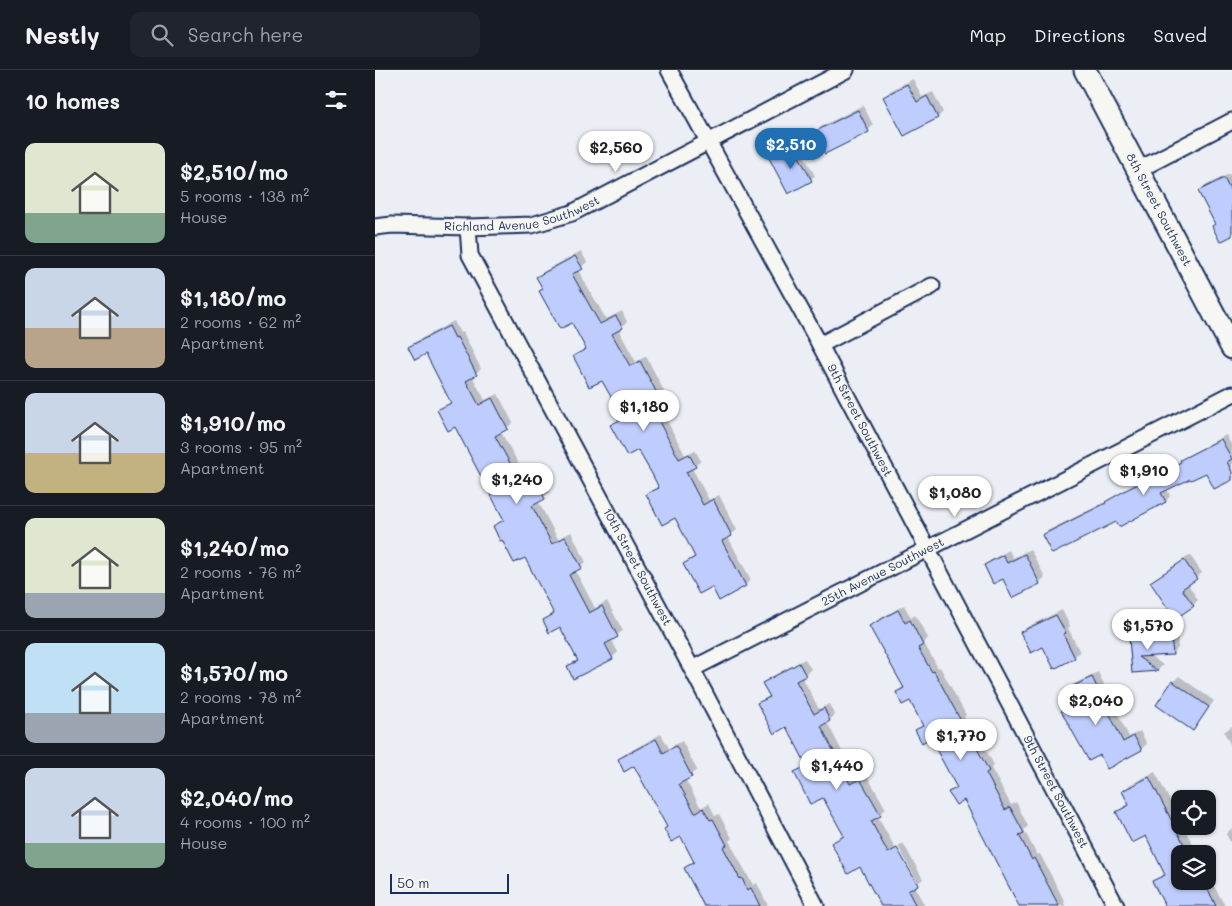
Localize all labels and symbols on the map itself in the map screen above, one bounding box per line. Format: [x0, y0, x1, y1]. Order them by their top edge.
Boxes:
pin: $2,510 [750, 128, 832, 170]
pin: $2,560 [575, 131, 657, 173]
street label: 8th Street Southwest [1123, 150, 1196, 268]
street label: Richland Avenue Southwest [444, 191, 602, 234]
street label: 9th Street Southwest [824, 361, 897, 479]
pin: $1,180 [603, 390, 685, 432]
pin: $1,910 [1103, 454, 1185, 496]
pin: $1,240 [476, 462, 558, 505]
pin: $1,080 [914, 476, 996, 518]
street label: 10th Street Southwest [600, 505, 676, 628]
street label: 25th Avenue Southwest [818, 533, 946, 609]
pin: $1,570 [1107, 608, 1189, 651]
pin: $2,040 [1055, 684, 1137, 726]
pin: $1,770 [920, 718, 1002, 761]
street label: 9th Street Southwest [1020, 732, 1093, 851]
pin: $1,440 [796, 748, 878, 791]
scale bar [390, 871, 509, 894]

